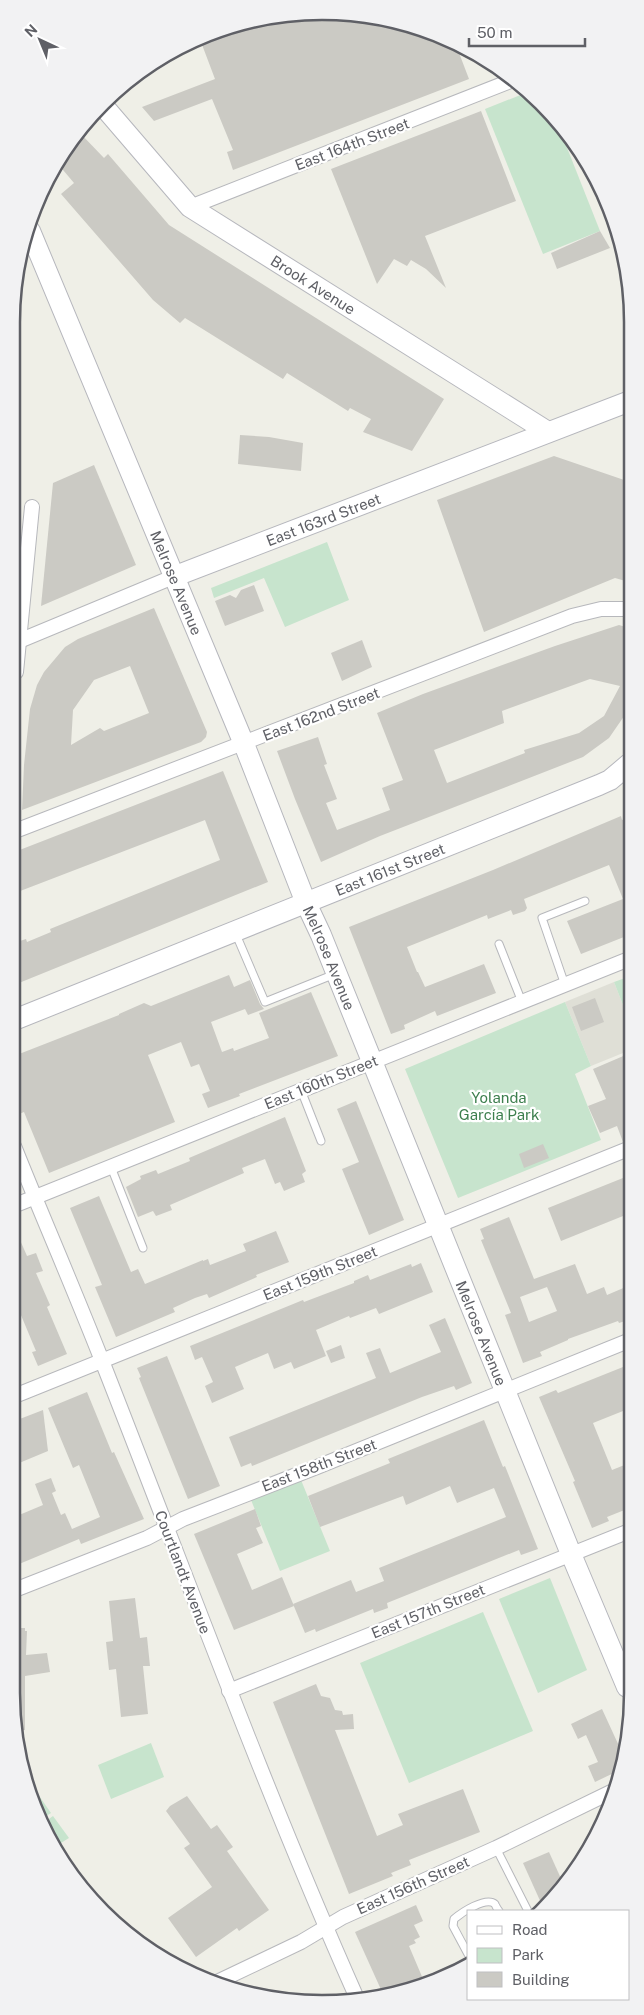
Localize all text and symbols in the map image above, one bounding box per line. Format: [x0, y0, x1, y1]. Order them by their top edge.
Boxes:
north arrow [15, 15, 65, 65]
scale bar [469, 15, 585, 47]
text: N [21, 21, 40, 40]
text: 50 m [477, 24, 512, 41]
street label: East 164th Street [292, 114, 412, 174]
street label: Brook Avenue [268, 252, 359, 317]
street label: East 163rd Street [264, 489, 383, 549]
street label: Melrose Avenue [147, 528, 206, 637]
street label: East 162nd Street [260, 684, 382, 744]
street label: East 161st Street [332, 839, 447, 899]
street label: Melrose Avenue [300, 903, 359, 1012]
street label: East 160th Street [262, 1051, 380, 1113]
park label: Yolanda García Park [459, 1089, 539, 1123]
street label: East 159th Street [261, 1242, 380, 1304]
street label: Melrose Avenue [453, 1278, 510, 1388]
street label: East 158th Street [259, 1435, 379, 1495]
street label: Courtlandt Avenue [152, 1508, 214, 1636]
street label: East 157th Street [369, 1580, 487, 1642]
street label: East 156th Street [354, 1852, 472, 1917]
legend [467, 1910, 629, 2000]
text: Road [512, 1921, 548, 1938]
text: Park [512, 1946, 544, 1963]
text: Building [512, 1971, 570, 1988]

